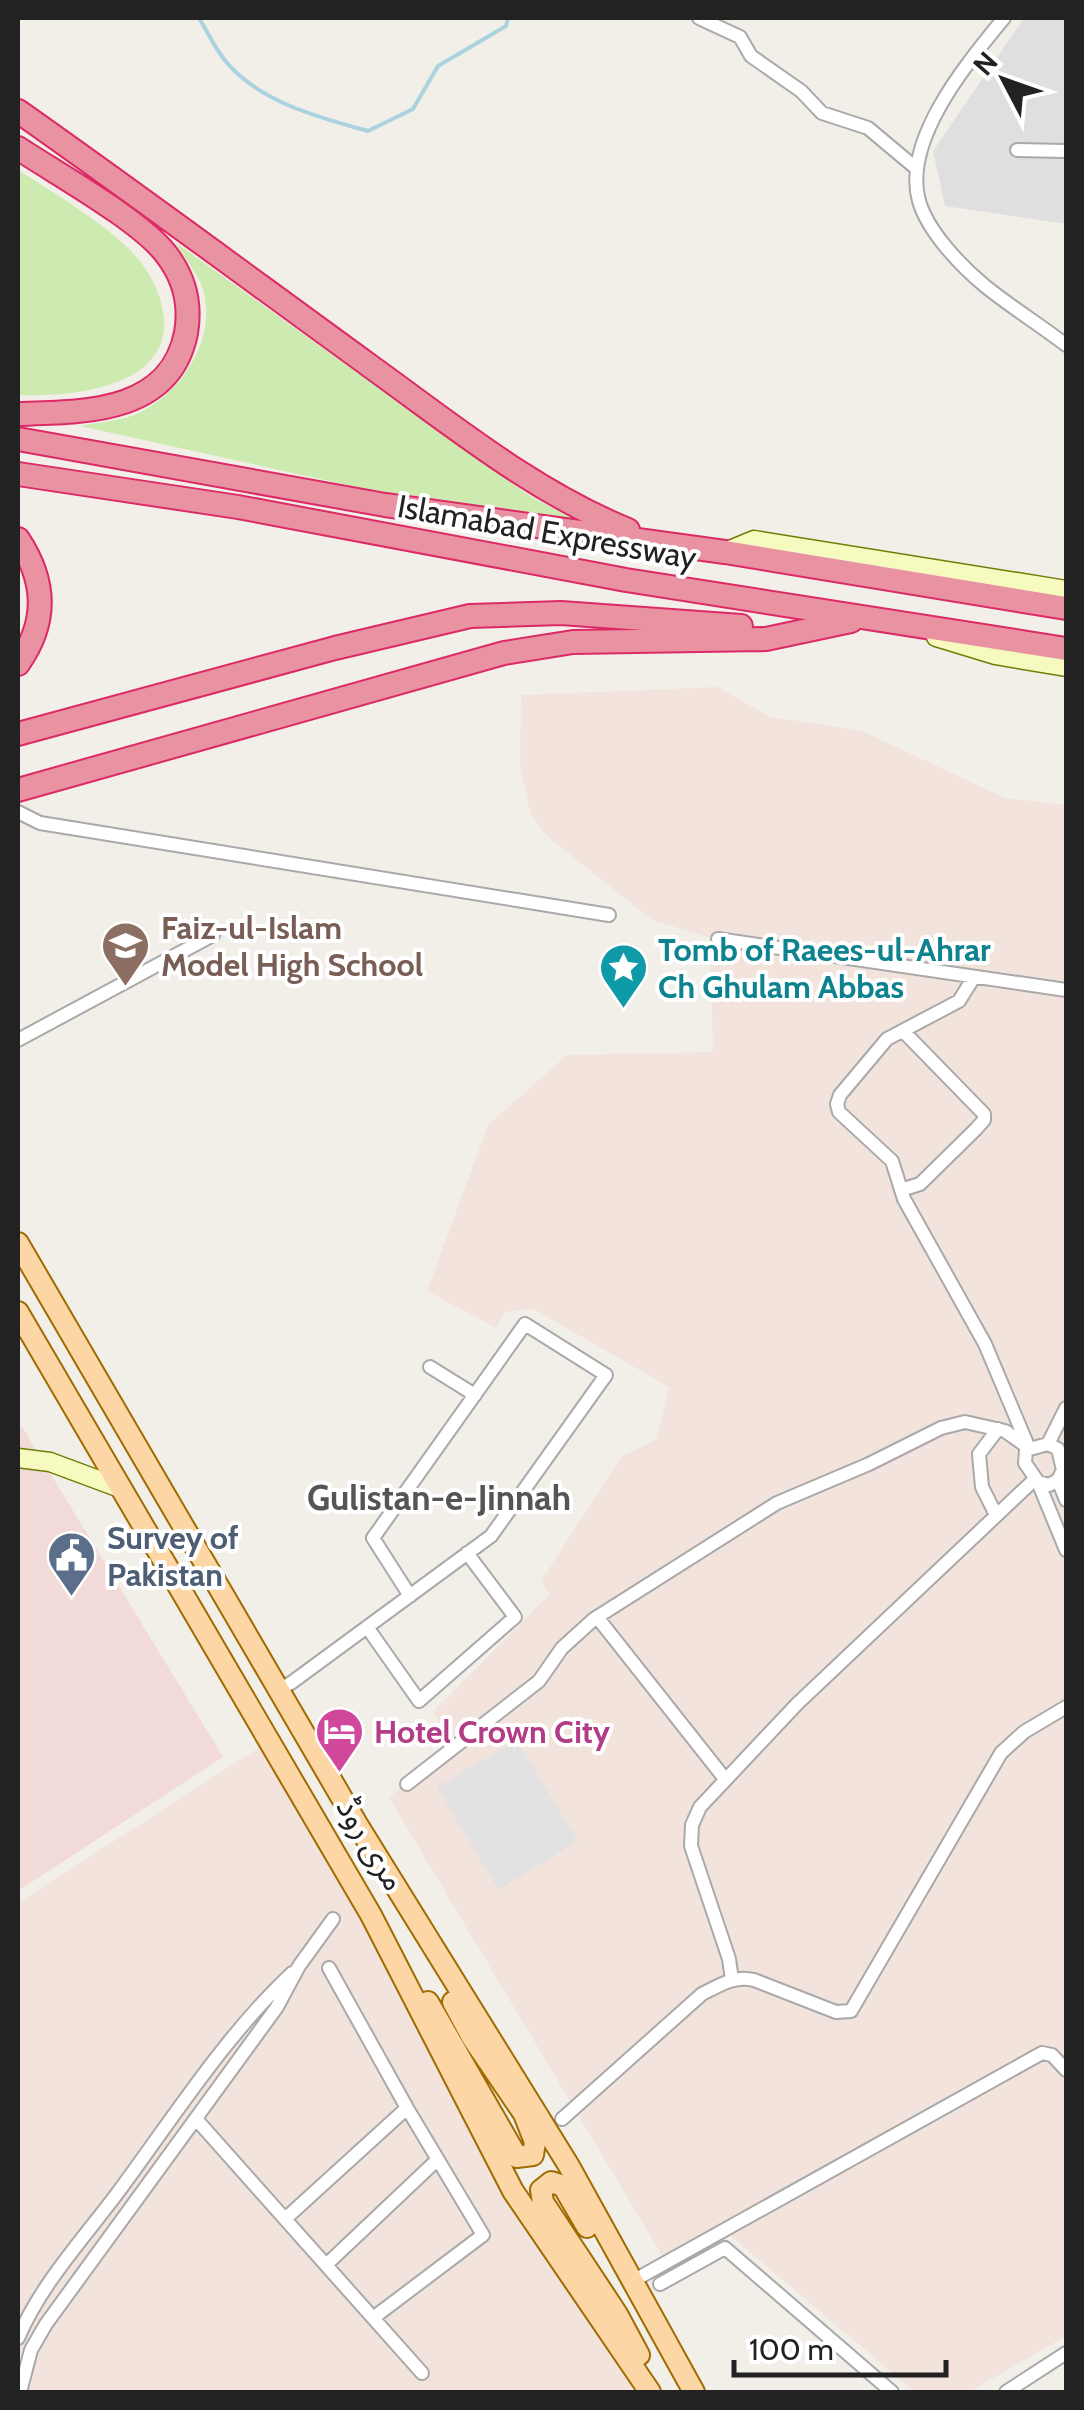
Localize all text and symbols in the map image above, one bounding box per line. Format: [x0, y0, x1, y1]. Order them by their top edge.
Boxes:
north arrow [954, 30, 1054, 130]
text: N [966, 45, 1004, 82]
street label: Islamabad Expressway [395, 486, 700, 577]
place label: Faiz-ul-Islam Model High School [161, 908, 423, 984]
school or university icon: Faiz-ul-Islam Model High School [100, 920, 152, 988]
place label: Tomb of Raees-ul-Ahrar Ch Ghulam Abbas [658, 930, 991, 1006]
place icon: Tomb of Raees-ul-Ahrar Ch Ghulam Abbas [597, 942, 649, 1010]
district label: Gulistan-e-Jinnah [307, 1476, 571, 1519]
place label: Survey of Pakistan [107, 1518, 239, 1594]
public building icon: Survey of Pakistan [46, 1530, 98, 1598]
hotel icon: Hotel Crown City [313, 1706, 365, 1774]
place label: Hotel Crown City [374, 1712, 611, 1751]
street label: مری روڈ [328, 1790, 414, 1898]
scale bar [734, 2315, 946, 2377]
text: 100 m [749, 2331, 834, 2368]

